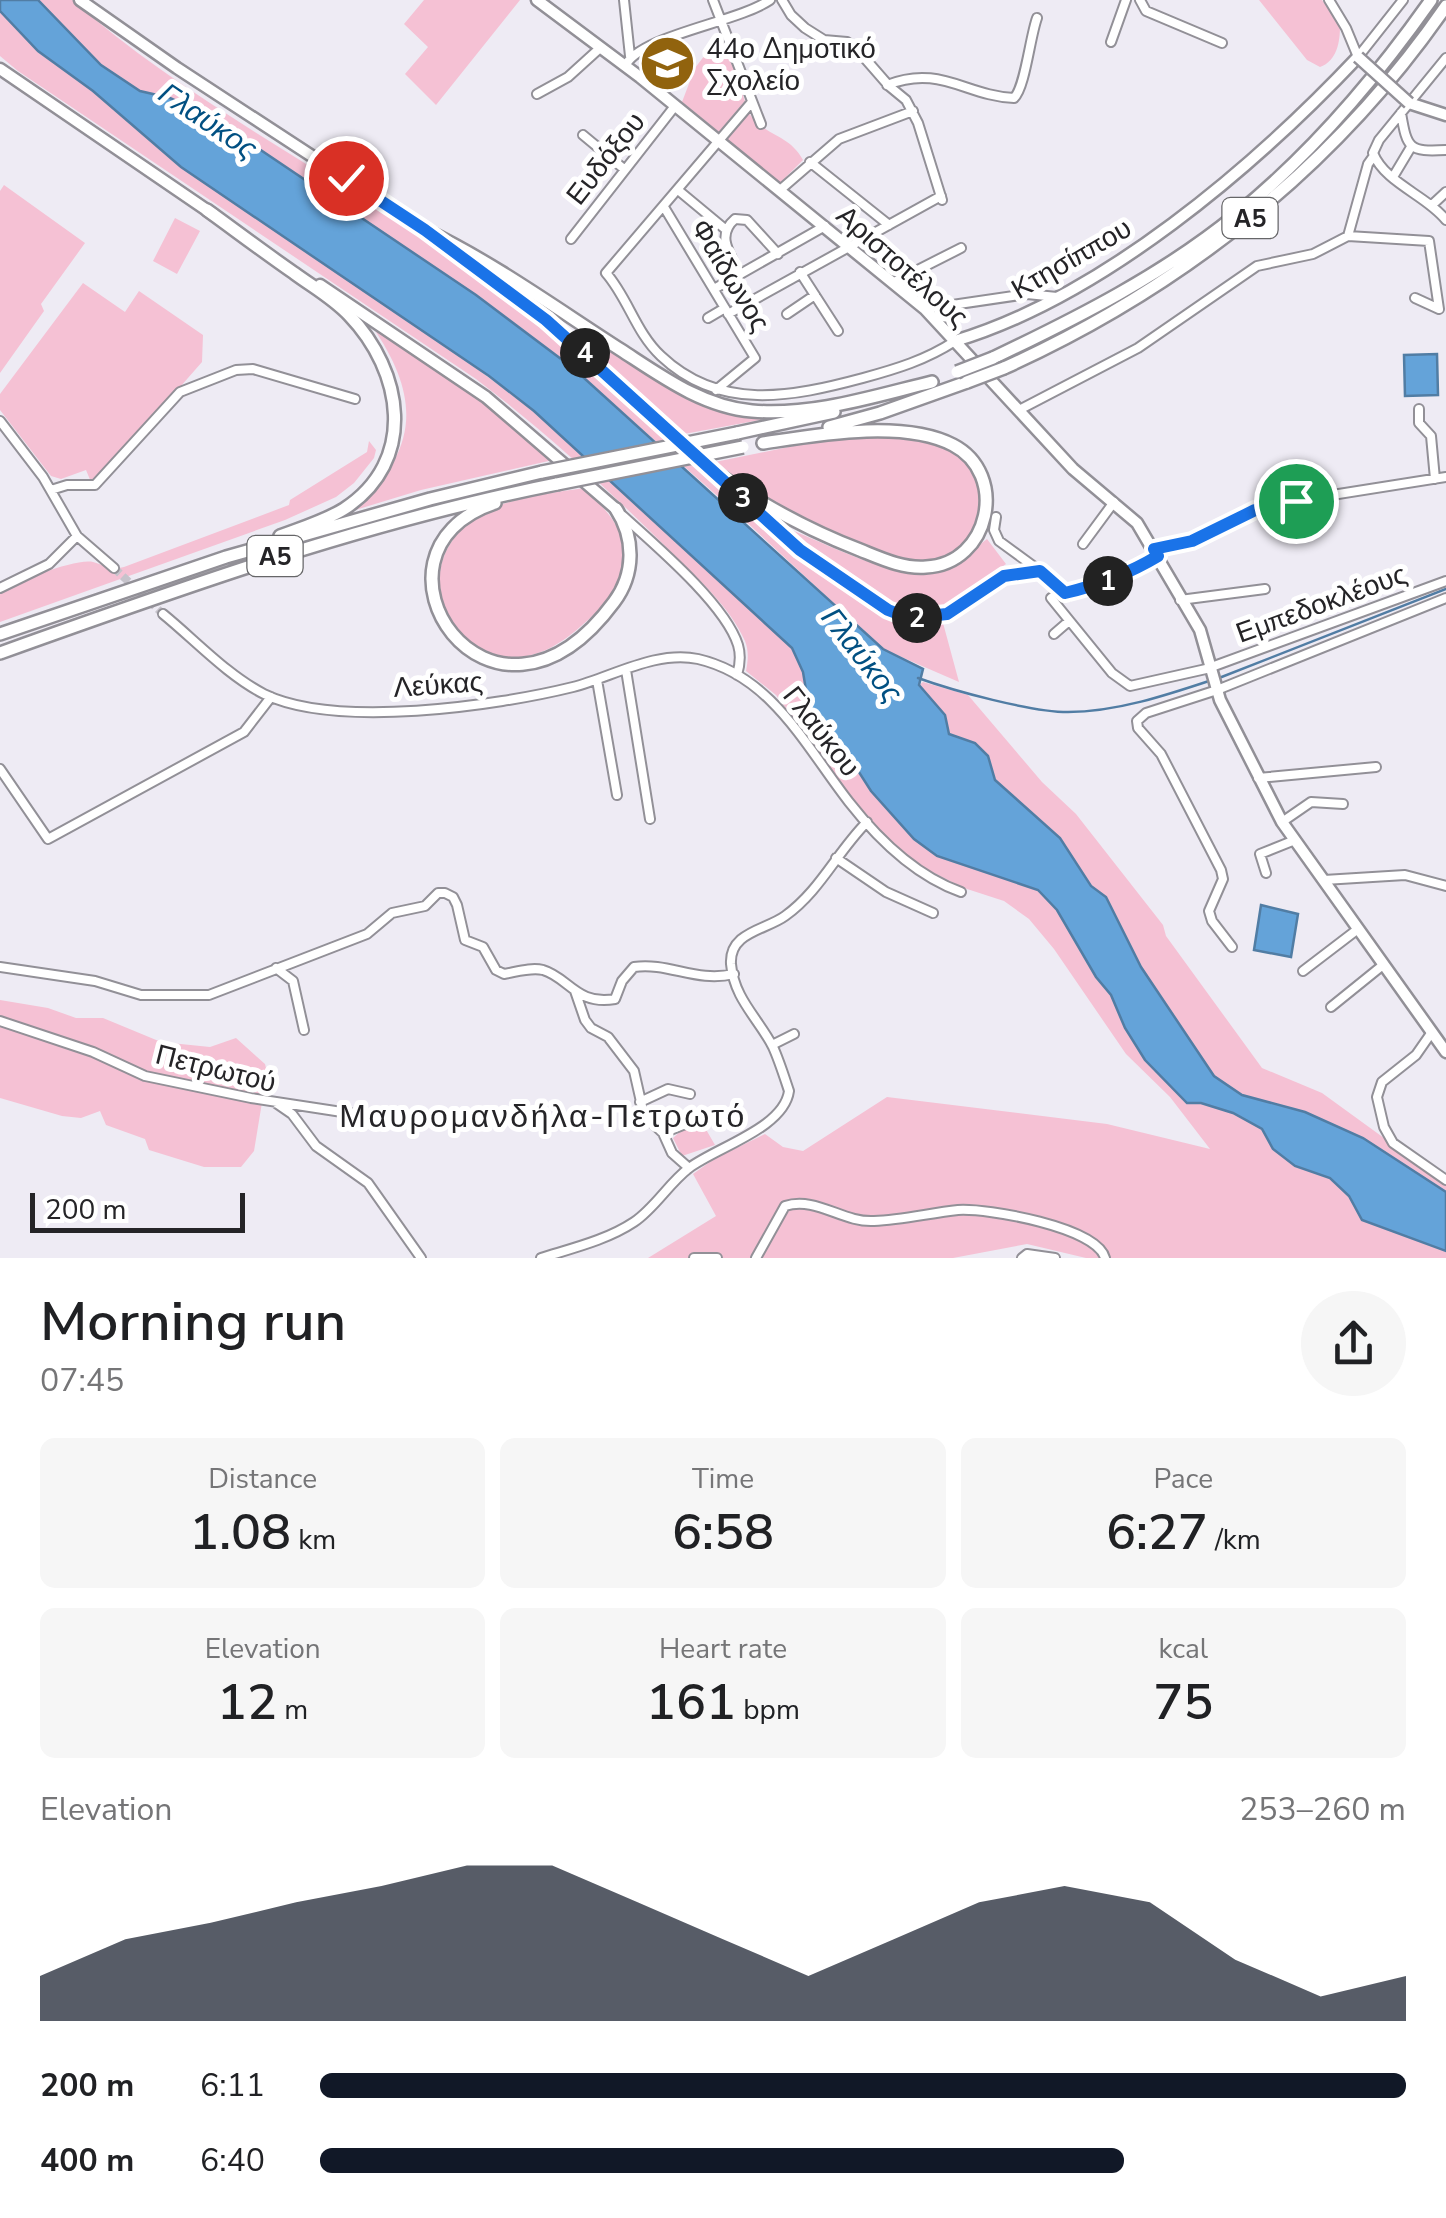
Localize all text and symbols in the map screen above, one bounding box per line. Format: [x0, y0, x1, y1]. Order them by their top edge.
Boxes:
place label: 44ο Δημοτικό Σχολείο [706, 30, 876, 100]
school or university icon: 44ο Δημοτικό Σχολείο [637, 34, 697, 94]
water label: Γλαύκος [150, 73, 266, 170]
street label: Ευδόξου [558, 104, 654, 213]
pin [304, 136, 389, 221]
icon: check [319, 151, 374, 206]
street label: Αριστοτέλους [828, 197, 977, 336]
road number: Α5 [1222, 198, 1278, 238]
street label: Κτησίππου [1005, 209, 1138, 308]
street label: Φαίδωνος [682, 212, 779, 339]
pin: 4 [560, 328, 610, 378]
text: 4 [577, 334, 593, 372]
pin [1254, 459, 1339, 544]
pin: 3 [718, 473, 768, 523]
icon: arrive [1269, 474, 1324, 529]
text: 3 [735, 479, 751, 517]
road number: Α5 [248, 536, 302, 576]
street label: Εμπεδοκλέους [1231, 555, 1412, 652]
pin: 1 [1083, 556, 1133, 606]
text: 1 [1100, 562, 1116, 600]
pin: 2 [892, 593, 942, 643]
water label: Γλαύκος [811, 599, 912, 712]
text: 2 [909, 599, 925, 637]
street label: Λεύκας [392, 663, 484, 707]
street label: Γλαύκου [774, 679, 869, 785]
street label: Πετρωτού [152, 1036, 280, 1102]
district label: Μαυρομανδήλα-Πετρωτό [339, 1095, 747, 1138]
scale bar [30, 1188, 245, 1232]
text: 200 m [45, 1191, 127, 1229]
text: Morning run [40, 1284, 346, 1359]
button: share [1301, 1291, 1406, 1396]
text: 07:45 [40, 1359, 124, 1402]
text: Distance [208, 1460, 317, 1498]
text: Time [692, 1460, 754, 1498]
text: Pace [1154, 1460, 1213, 1498]
text: 1.08 [189, 1498, 291, 1567]
text: 6:58 [672, 1498, 774, 1567]
text: 6:27 [1106, 1498, 1208, 1567]
text: km [291, 1521, 336, 1559]
text: /km [1208, 1521, 1261, 1559]
text: Elevation [205, 1630, 321, 1668]
text: Heart rate [659, 1630, 787, 1668]
text: kcal [1159, 1630, 1208, 1668]
text: 12 [217, 1668, 277, 1737]
text: 161 [646, 1668, 736, 1737]
text: 75 [1153, 1668, 1213, 1737]
text: m [277, 1691, 308, 1729]
text: bpm [736, 1691, 800, 1729]
text: Elevation [40, 1788, 173, 1831]
text: 253–260 m [1239, 1788, 1406, 1831]
text: 200 m [40, 2064, 134, 2107]
text: 6:11 [200, 2064, 265, 2107]
text: 400 m [40, 2139, 134, 2182]
text: 6:40 [200, 2139, 265, 2182]

